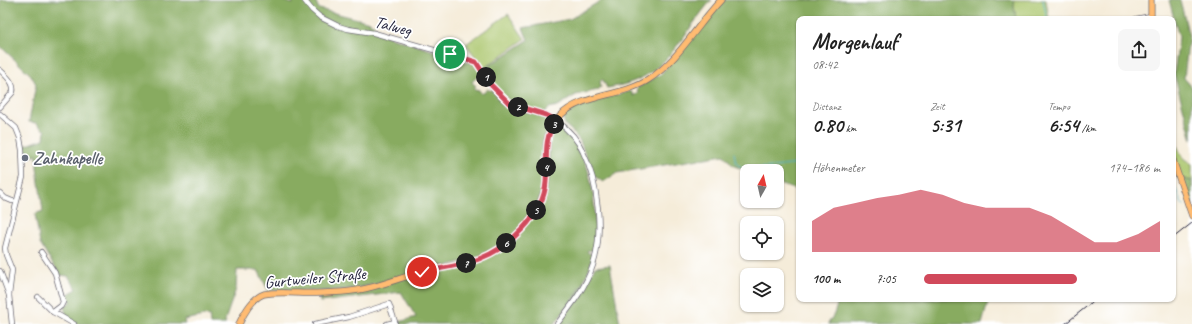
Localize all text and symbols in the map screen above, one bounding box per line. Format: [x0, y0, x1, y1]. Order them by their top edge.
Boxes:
street label: Talweg [372, 11, 414, 41]
text: Morgenlauf [812, 28, 897, 56]
button: share [1118, 29, 1160, 71]
pin [433, 37, 467, 71]
icon: arrive [439, 43, 461, 65]
text: 08:42 [812, 57, 838, 73]
pin: 1 [476, 67, 496, 87]
text: 1 [484, 70, 488, 84]
pin: 2 [508, 97, 528, 117]
text: Distanz [812, 99, 841, 113]
text: Zeit [930, 99, 945, 113]
text: Tempo [1048, 99, 1070, 113]
text: 2 [516, 100, 520, 114]
text: 0.80 [812, 113, 843, 138]
text: 5:31 [930, 113, 961, 138]
text: 6:54 [1048, 113, 1079, 138]
pin: 3 [544, 114, 564, 134]
text: 3 [552, 117, 556, 131]
text: km [843, 121, 856, 135]
text: /km [1079, 121, 1096, 135]
place label: Zahnkapelle [33, 148, 104, 169]
marker: Zahnkapelle [20, 153, 30, 163]
pin: 4 [536, 157, 556, 177]
text: 4 [544, 160, 548, 174]
text: Höhenmeter [812, 160, 865, 176]
text: 174–186 m [1109, 160, 1160, 176]
north arrow [740, 164, 784, 208]
map controls [740, 164, 784, 312]
pin: 5 [526, 200, 546, 220]
text: 5 [534, 203, 538, 217]
button: locate [740, 216, 784, 260]
pin: 6 [496, 233, 516, 253]
text: 6 [503, 236, 509, 250]
pin: 7 [456, 253, 476, 273]
pin [405, 255, 439, 289]
text: 7 [464, 256, 468, 270]
icon: check [411, 261, 433, 283]
street label: Gurtweiler Straße [263, 263, 368, 293]
button: layers [740, 268, 784, 312]
text: 100 m [812, 271, 840, 287]
text: 7:05 [876, 271, 896, 287]

